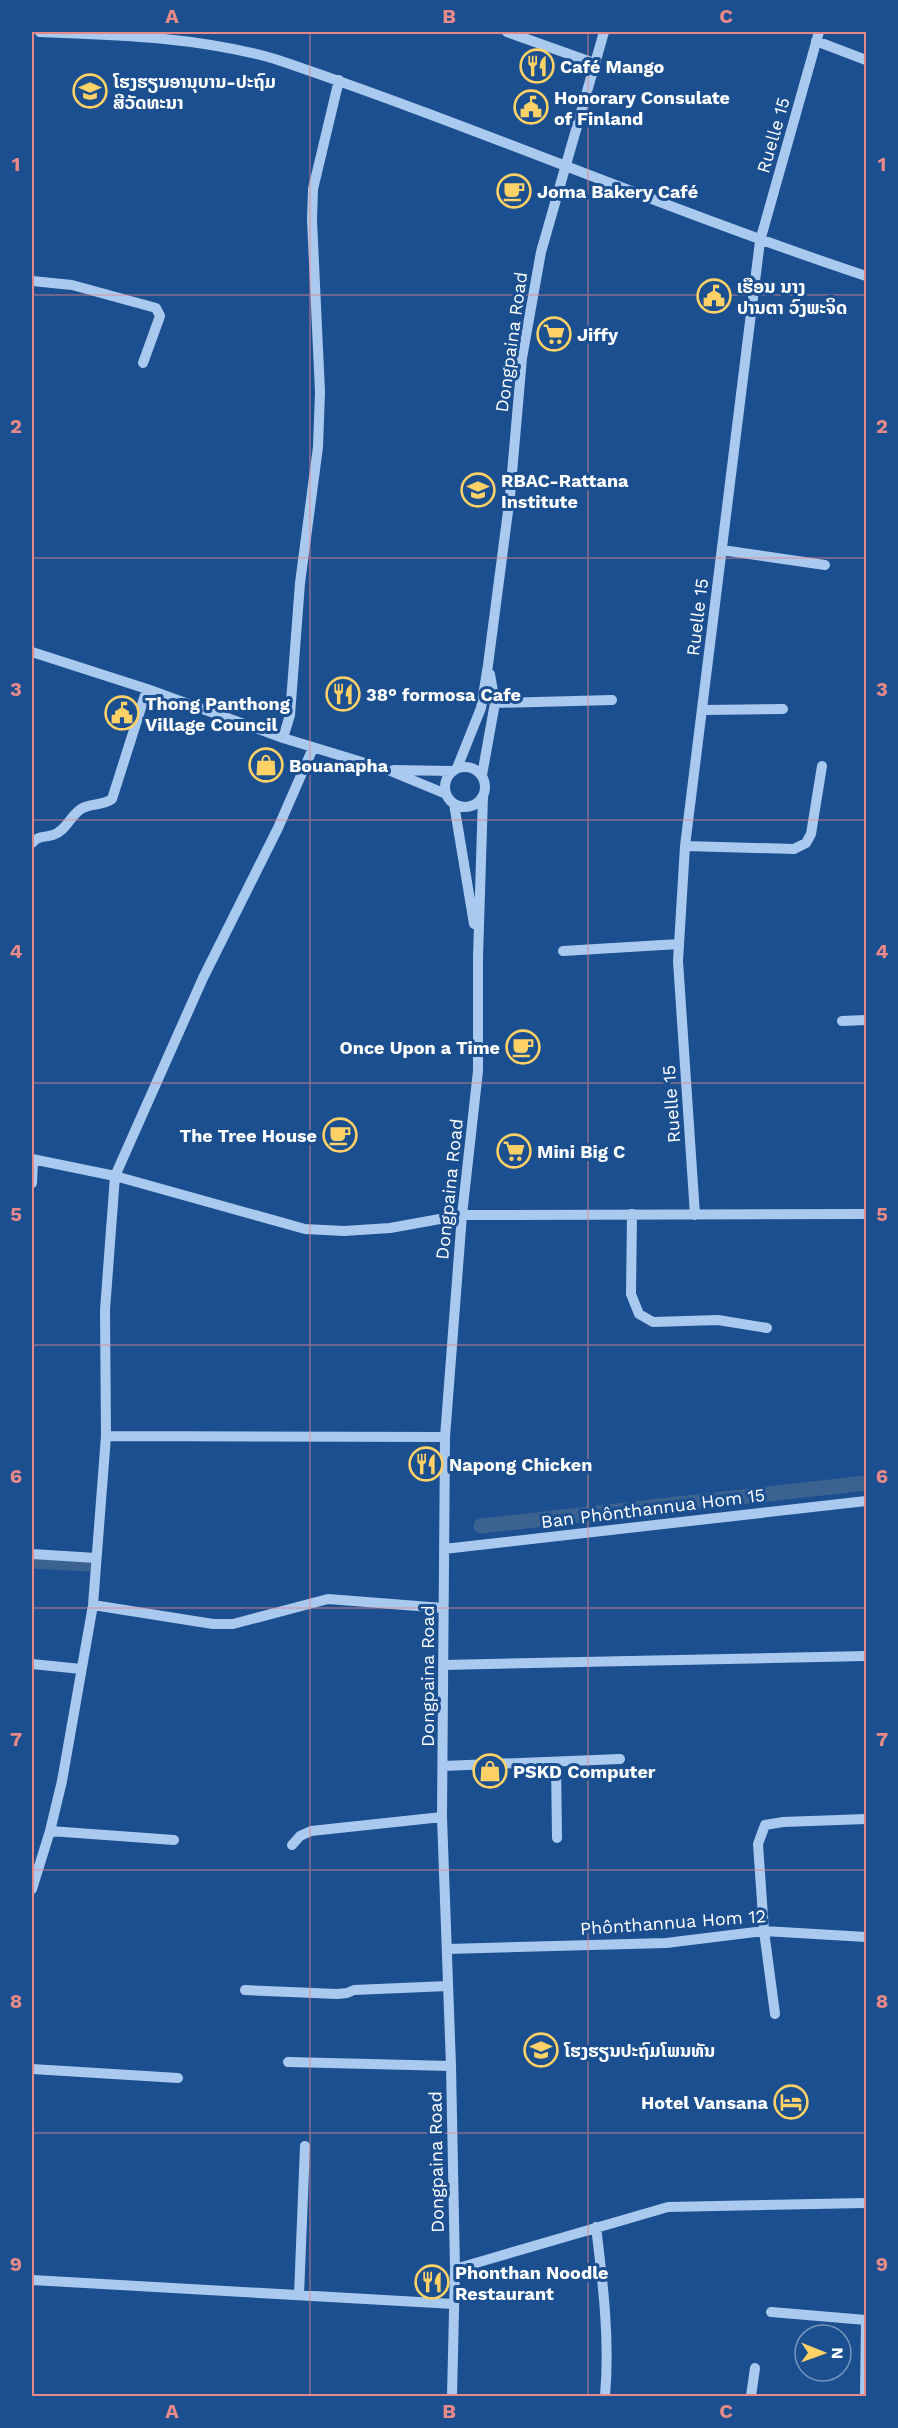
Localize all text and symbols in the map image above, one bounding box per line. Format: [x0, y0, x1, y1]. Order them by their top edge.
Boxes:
text: A [165, 4, 179, 28]
text: B [442, 4, 456, 28]
text: C [719, 4, 733, 28]
restaurant icon: Café Mango [519, 48, 555, 84]
place label: Café Mango [560, 56, 665, 77]
place label: ໂຮງຮຽນອານຸບານ-ປະຖົມ ສີວັດທະນາ [112, 71, 276, 113]
school or university icon: ໂຮງຮຽນອານຸບານ-ປະຖົມ ສີວັດທະນາ [72, 73, 108, 109]
place label: Honorary Consulate of Finland [554, 87, 730, 129]
public building icon: Honorary Consulate of Finland [513, 89, 549, 125]
street label: Ruelle 15 [752, 95, 794, 175]
text: 1 [12, 152, 20, 176]
text: 1 [878, 152, 886, 176]
cafe icon: Joma Bakery Café [496, 173, 532, 209]
place label: Joma Bakery Café [537, 181, 698, 202]
street label: Dongpaina Road [491, 270, 531, 414]
place label: ເຮືອນ ນາງ ປານຕາ ວົງພະຈິດ [737, 276, 847, 318]
public building icon: ເຮືອນ ນາງ ປານຕາ ວົງພະຈິດ [696, 278, 732, 314]
supermarket icon: Jiffy [536, 316, 572, 352]
place label: Jiffy [577, 324, 619, 345]
text: 2 [10, 414, 22, 438]
text: 2 [876, 414, 888, 438]
place label: RBAC-Rattana Institute [501, 470, 629, 512]
school or university icon: RBAC-Rattana Institute [460, 472, 496, 508]
street label: Ruelle 15 [682, 577, 712, 657]
restaurant icon: 38° formosa Cafe [325, 676, 361, 712]
text: 3 [10, 677, 22, 701]
text: 3 [876, 677, 888, 701]
place label: 38° formosa Cafe [366, 684, 521, 705]
place label: Thong Panthong Village Council [145, 693, 291, 735]
public building icon: Thong Panthong Village Council [104, 695, 140, 731]
shop icon: Bouanapha [248, 747, 284, 783]
place label: Bouanapha [289, 755, 389, 776]
text: 4 [10, 939, 23, 963]
text: 4 [876, 939, 889, 963]
cafe icon: Once Upon a Time [505, 1029, 541, 1065]
place label: Once Upon a Time [340, 1037, 500, 1058]
street label: Ruelle 15 [658, 1064, 684, 1144]
cafe icon: The Tree House [322, 1117, 358, 1153]
street label: Dongpaina Road [431, 1117, 467, 1261]
place label: The Tree House [180, 1125, 317, 1146]
supermarket icon: Mini Big C [496, 1133, 532, 1169]
place label: Mini Big C [537, 1141, 625, 1162]
text: 5 [10, 1202, 22, 1226]
text: 5 [876, 1202, 888, 1226]
restaurant icon: Napong Chicken [408, 1446, 444, 1482]
place label: Napong Chicken [449, 1454, 592, 1475]
text: 6 [10, 1464, 22, 1488]
text: 6 [876, 1464, 888, 1488]
street label: Ban Phônthannua Hom 15 [540, 1484, 766, 1532]
street label: Dongpaina Road [417, 1605, 438, 1747]
text: 7 [10, 1727, 22, 1751]
text: 7 [876, 1727, 888, 1751]
shop icon: PSKD Computer [472, 1753, 508, 1789]
place label: PSKD Computer [513, 1761, 656, 1782]
street label: Phônthannua Hom 12 [579, 1905, 767, 1939]
text: 8 [10, 1989, 22, 2013]
text: 8 [876, 1989, 888, 2013]
school or university icon: ໂຮງຮຽນປະຖົມໂພນທັນ [523, 2032, 559, 2068]
place label: ໂຮງຮຽນປະຖົມໂພນທັນ [563, 2040, 715, 2062]
hotel icon: Hotel Vansana [773, 2084, 809, 2120]
street label: Dongpaina Road [424, 2091, 448, 2233]
place label: Hotel Vansana [641, 2092, 769, 2113]
text: 9 [10, 2252, 22, 2276]
text: 9 [876, 2252, 888, 2276]
place label: Phonthan Noodle Restaurant [455, 2262, 609, 2304]
restaurant icon: Phonthan Noodle Restaurant [414, 2264, 450, 2300]
north arrow [793, 2323, 853, 2383]
text: N [828, 2347, 847, 2359]
text: A [165, 2399, 179, 2423]
text: B [442, 2399, 456, 2423]
text: C [719, 2399, 733, 2423]

